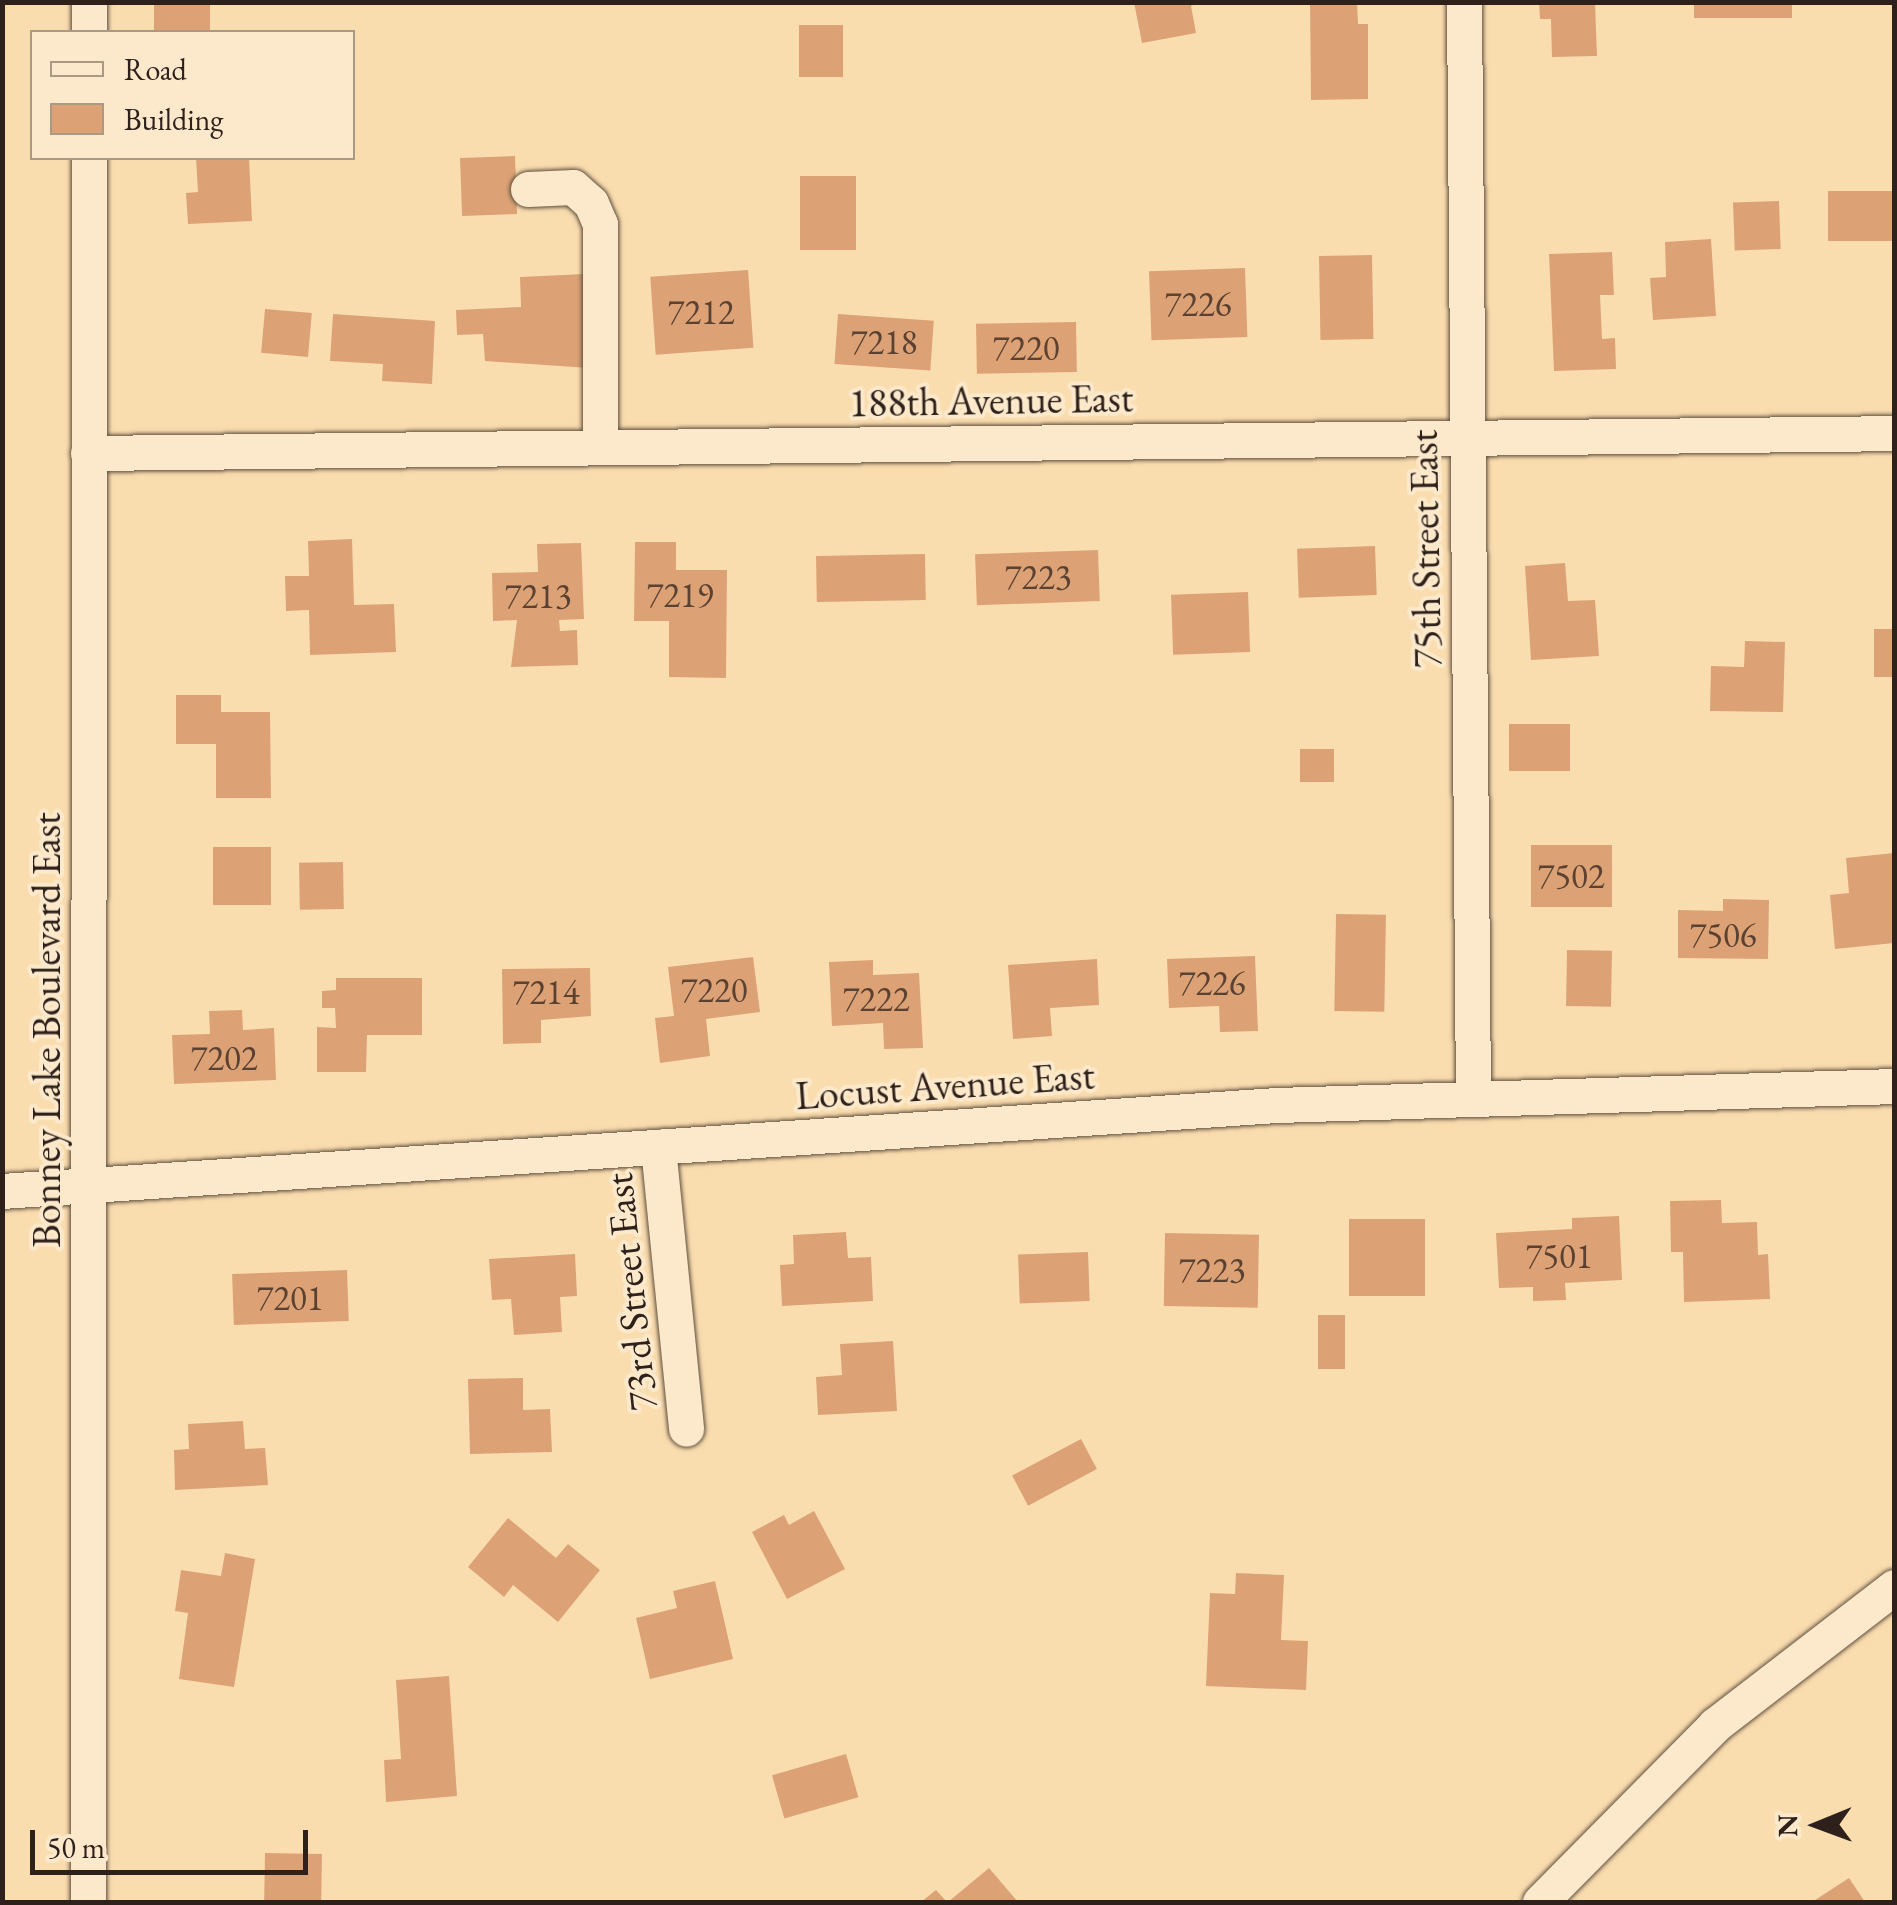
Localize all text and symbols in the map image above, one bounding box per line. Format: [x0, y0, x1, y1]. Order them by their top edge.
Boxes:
legend [30, 30, 355, 160]
text: Road [124, 50, 187, 89]
text: Building [124, 100, 223, 139]
house number: 7226 [1164, 283, 1232, 325]
house number: 7212 [667, 291, 735, 333]
house number: 7218 [850, 321, 918, 363]
house number: 7220 [992, 327, 1060, 369]
street label: 188th Avenue East [848, 374, 1134, 426]
street label: 75th Street East [1399, 429, 1451, 669]
house number: 7223 [1004, 556, 1072, 598]
house number: 7219 [646, 574, 714, 616]
house number: 7213 [504, 575, 572, 617]
street label: Bonney Lake Boulevard East [22, 812, 70, 1248]
house number: 7502 [1537, 855, 1605, 897]
house number: 7506 [1689, 914, 1757, 956]
house number: 7226 [1178, 962, 1246, 1004]
house number: 7220 [680, 969, 748, 1011]
house number: 7214 [512, 971, 580, 1013]
house number: 7222 [842, 978, 910, 1020]
house number: 7202 [190, 1037, 258, 1079]
street label: Locust Avenue East [794, 1051, 1096, 1119]
street label: 73rd Street East [594, 1171, 666, 1413]
house number: 7501 [1525, 1235, 1593, 1277]
house number: 7223 [1178, 1249, 1246, 1291]
house number: 7201 [256, 1277, 324, 1319]
north arrow [1767, 1775, 1867, 1875]
scale bar [35, 1810, 312, 1872]
text: N [1769, 1814, 1805, 1837]
text: 50 m [47, 1828, 105, 1867]

